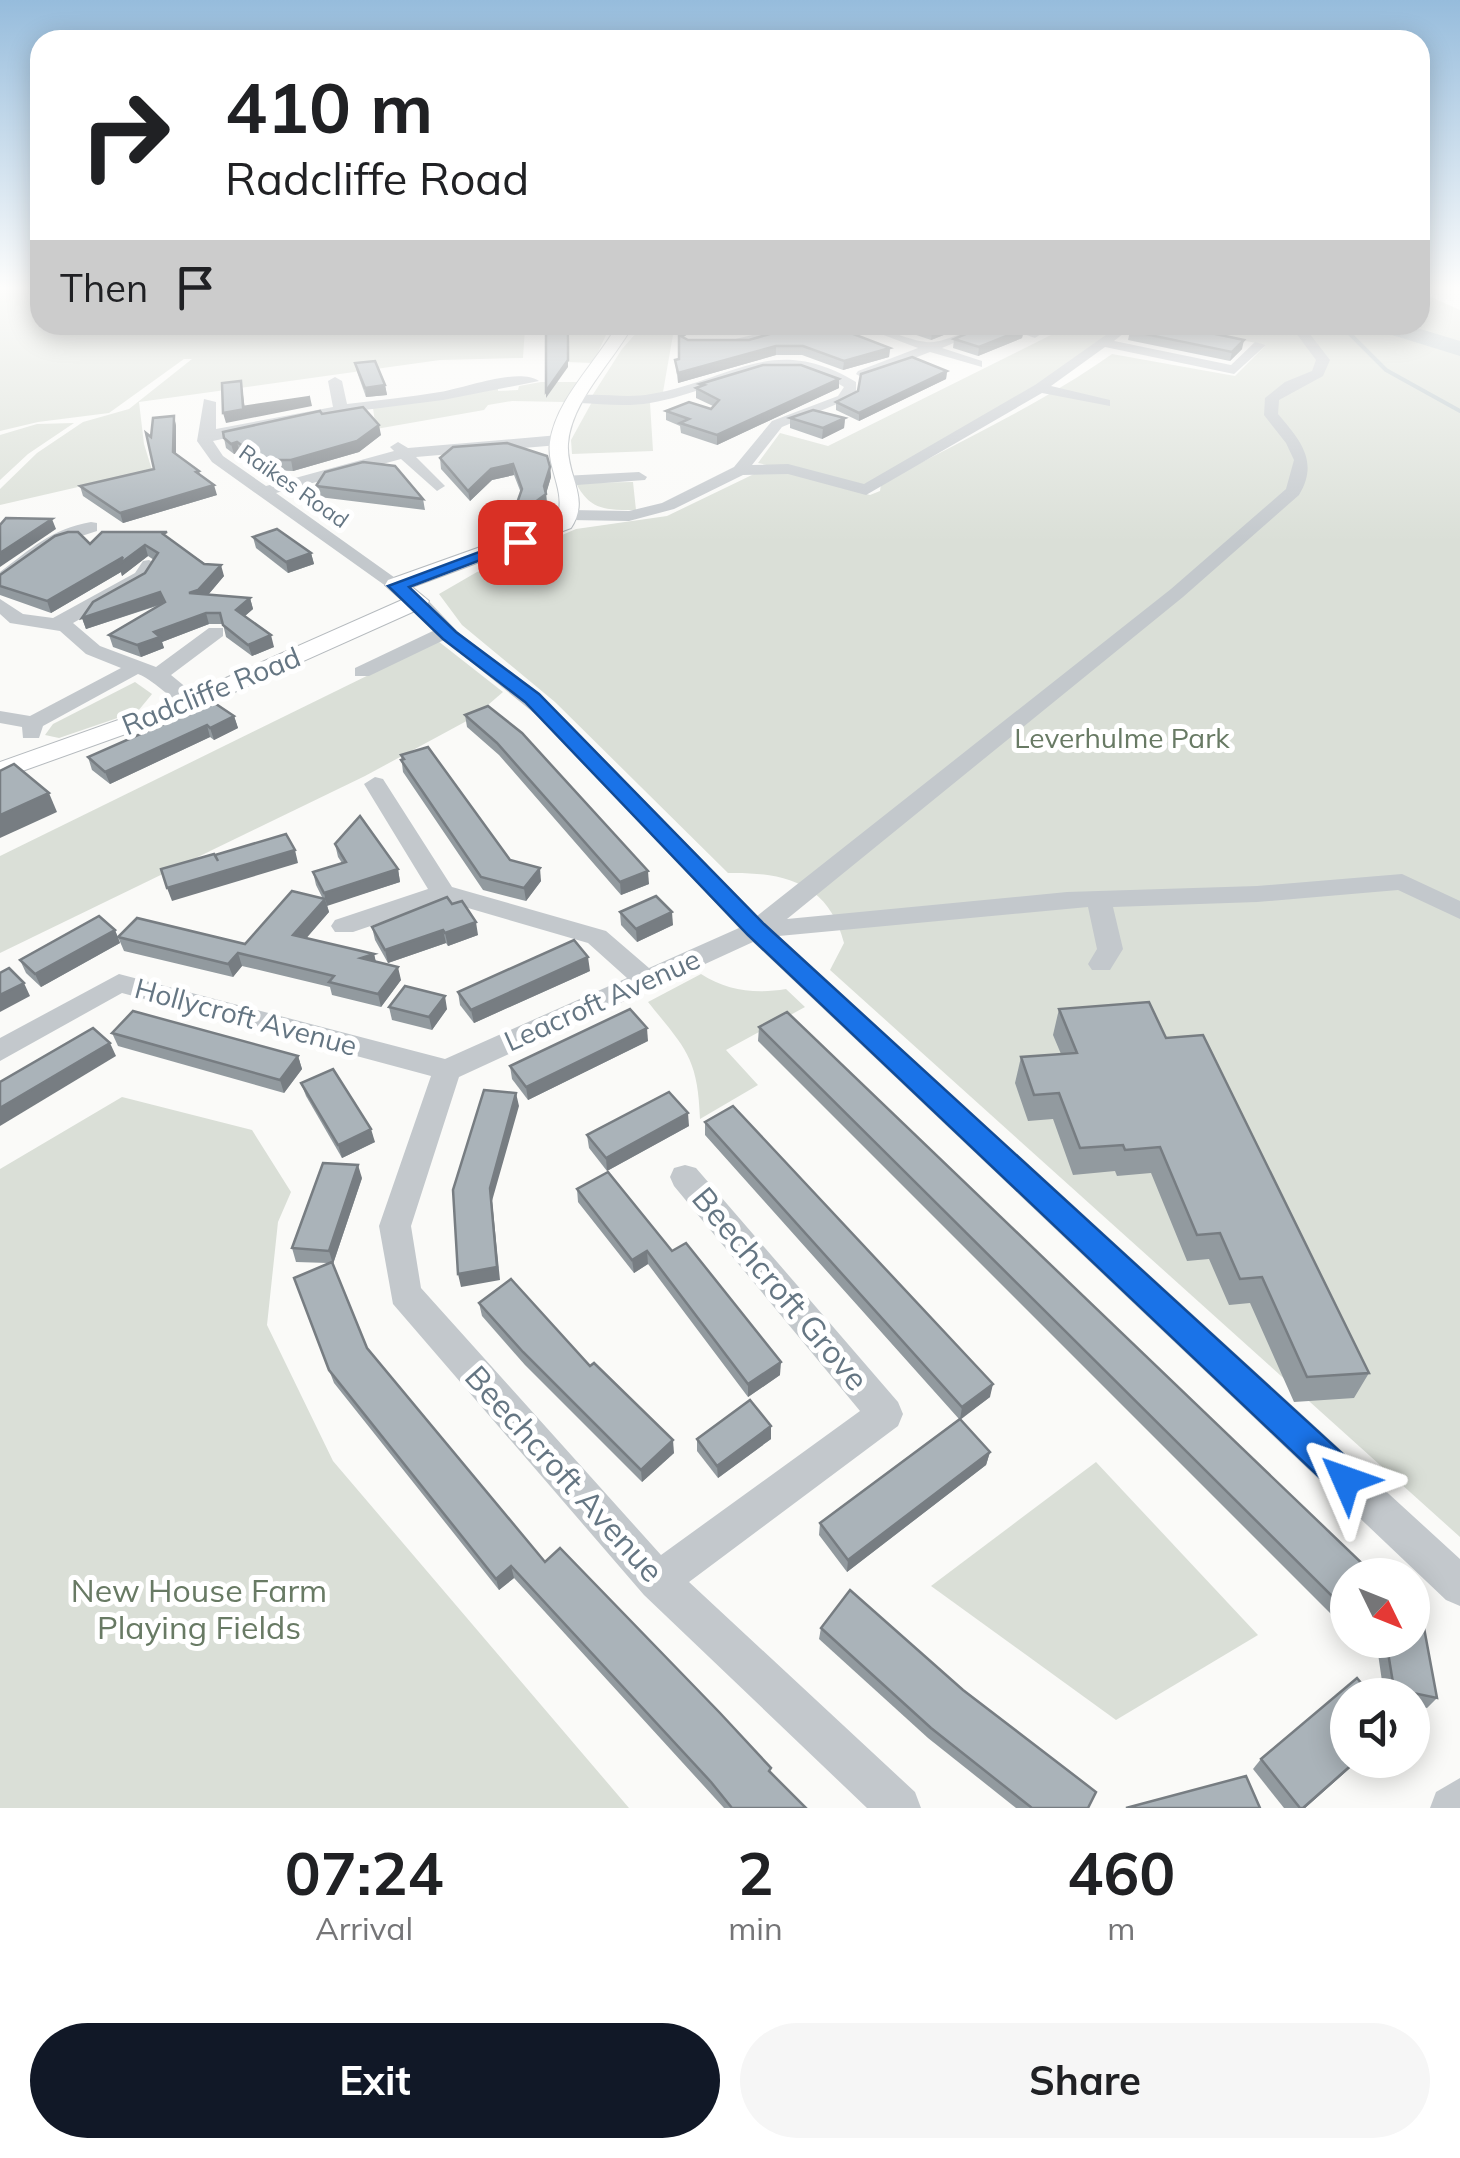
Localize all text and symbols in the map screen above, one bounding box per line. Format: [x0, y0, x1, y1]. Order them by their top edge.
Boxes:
text: 410 m [225, 63, 433, 151]
icon: right [60, 70, 190, 200]
text: Radcliffe Road [225, 150, 529, 206]
icon: arrive [168, 260, 223, 315]
text: Then [60, 264, 148, 312]
street label: Raikes Road [234, 438, 354, 534]
pin [478, 500, 563, 585]
icon: arrive [493, 515, 548, 570]
street label: Radcliffe Road [116, 639, 305, 742]
park label: Leverhulme Park [1014, 720, 1230, 755]
street label: Leacroft Avenue [499, 941, 705, 1058]
street label: Hollycroft Avenue [131, 970, 361, 1063]
street label: Beechcroft Grove [684, 1179, 877, 1398]
street label: Beechcroft Avenue [457, 1357, 672, 1590]
position arrow [1294, 1428, 1398, 1532]
north arrow [1330, 1558, 1430, 1658]
map controls [1330, 1558, 1430, 1778]
park label: New House Farm Playing Fields [71, 1570, 327, 1647]
button: sound [1330, 1678, 1430, 1778]
text: 07:24 [285, 1835, 444, 1910]
text: 2 [737, 1835, 773, 1910]
text: 460 [1067, 1835, 1175, 1910]
text: Arrival [315, 1908, 413, 1948]
text: min [728, 1908, 783, 1948]
text: m [1107, 1908, 1135, 1948]
button: Exit [30, 2023, 720, 2138]
button: Share [740, 2023, 1430, 2138]

